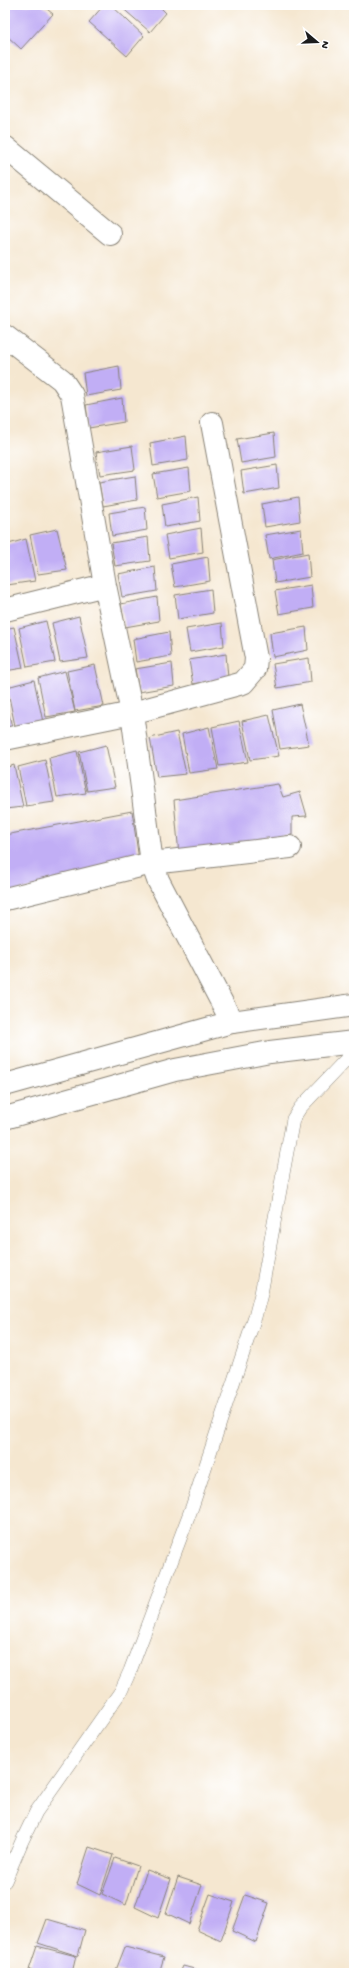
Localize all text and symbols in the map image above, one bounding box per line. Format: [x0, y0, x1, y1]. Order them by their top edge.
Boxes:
north arrow [297, 22, 337, 62]
text: N [318, 39, 331, 50]

